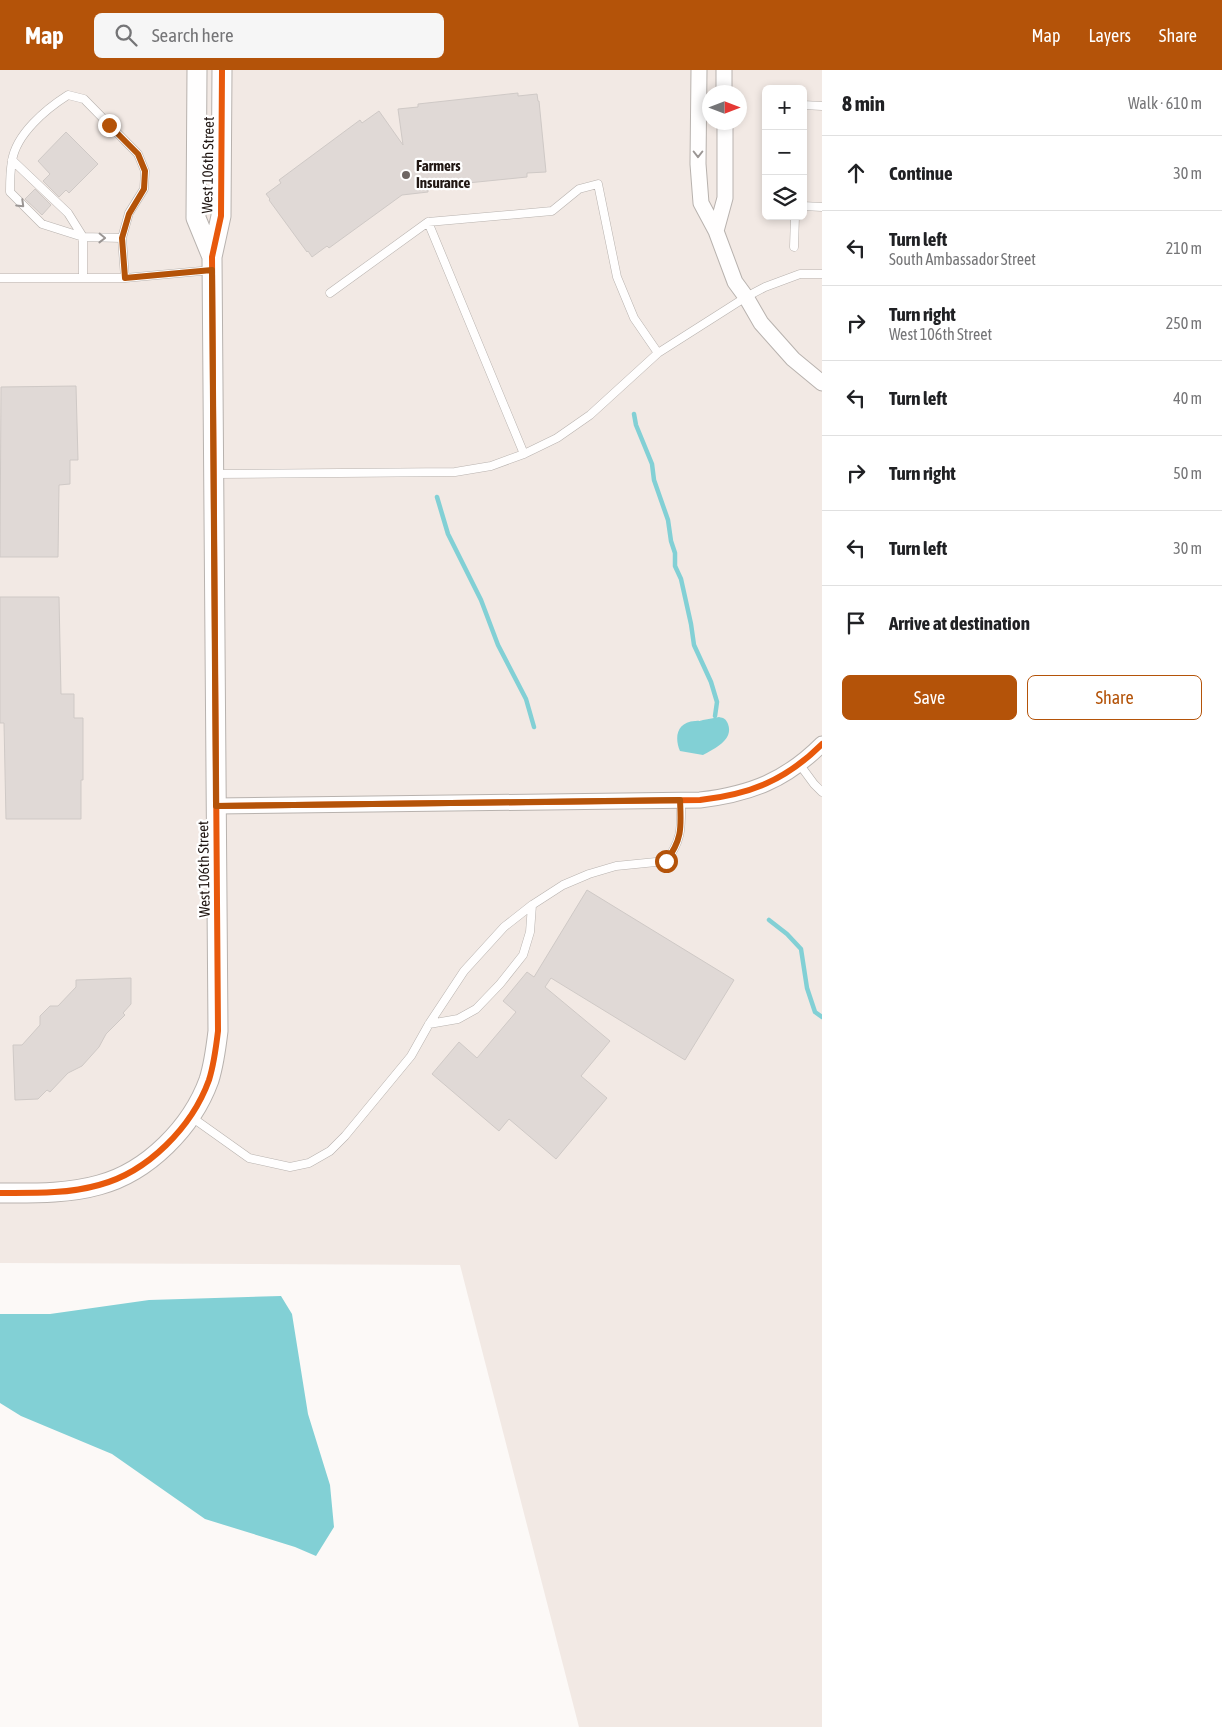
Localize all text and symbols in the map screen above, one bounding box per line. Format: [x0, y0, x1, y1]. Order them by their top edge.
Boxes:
search box [94, 13, 444, 58]
icon: search [112, 21, 140, 49]
text: Map [25, 22, 64, 49]
text: Search here [152, 24, 234, 46]
text: Map [1031, 25, 1060, 46]
text: Layers [1088, 25, 1131, 46]
text: Share [1159, 25, 1197, 46]
north arrow [702, 85, 747, 130]
map controls [762, 85, 807, 220]
button: + [762, 85, 807, 130]
text: 8 min [842, 91, 885, 115]
text: Walk · 610 m [1128, 94, 1202, 112]
route end [98, 114, 121, 137]
street label: West 106th Street [198, 117, 217, 213]
button: − [762, 130, 807, 175]
one-way arrow [693, 150, 703, 158]
place label: Farmers Insurance [416, 157, 471, 191]
icon: ahead [842, 159, 870, 187]
text: Continue [889, 162, 953, 184]
text: 30 m [1173, 164, 1202, 182]
marker: Farmers Insurance [400, 169, 412, 181]
button: layers [762, 175, 807, 220]
one-way arrow [16, 198, 25, 207]
text: Turn left [889, 228, 947, 250]
one-way arrow [99, 232, 107, 243]
icon: left [842, 234, 870, 262]
text: 210 m [1166, 239, 1202, 257]
text: South Ambassador Street [889, 250, 1036, 268]
text: Turn right [889, 303, 956, 325]
icon: right [842, 309, 870, 337]
text: 250 m [1166, 314, 1202, 332]
text: West 106th Street [889, 325, 992, 343]
icon: left [842, 384, 870, 412]
text: Turn left [889, 387, 947, 409]
text: 40 m [1173, 389, 1202, 407]
icon: right [842, 459, 870, 487]
text: Turn right [889, 462, 956, 484]
text: 50 m [1173, 464, 1202, 482]
icon: left [842, 534, 870, 562]
text: Turn left [889, 537, 947, 559]
text: 30 m [1173, 539, 1202, 557]
icon: arrive [842, 609, 870, 637]
text: Arrive at destination [889, 612, 1030, 634]
button: Save [842, 675, 1017, 720]
button: Share [1027, 675, 1202, 720]
street label: West 106th Street [194, 821, 213, 917]
route start [655, 850, 678, 873]

